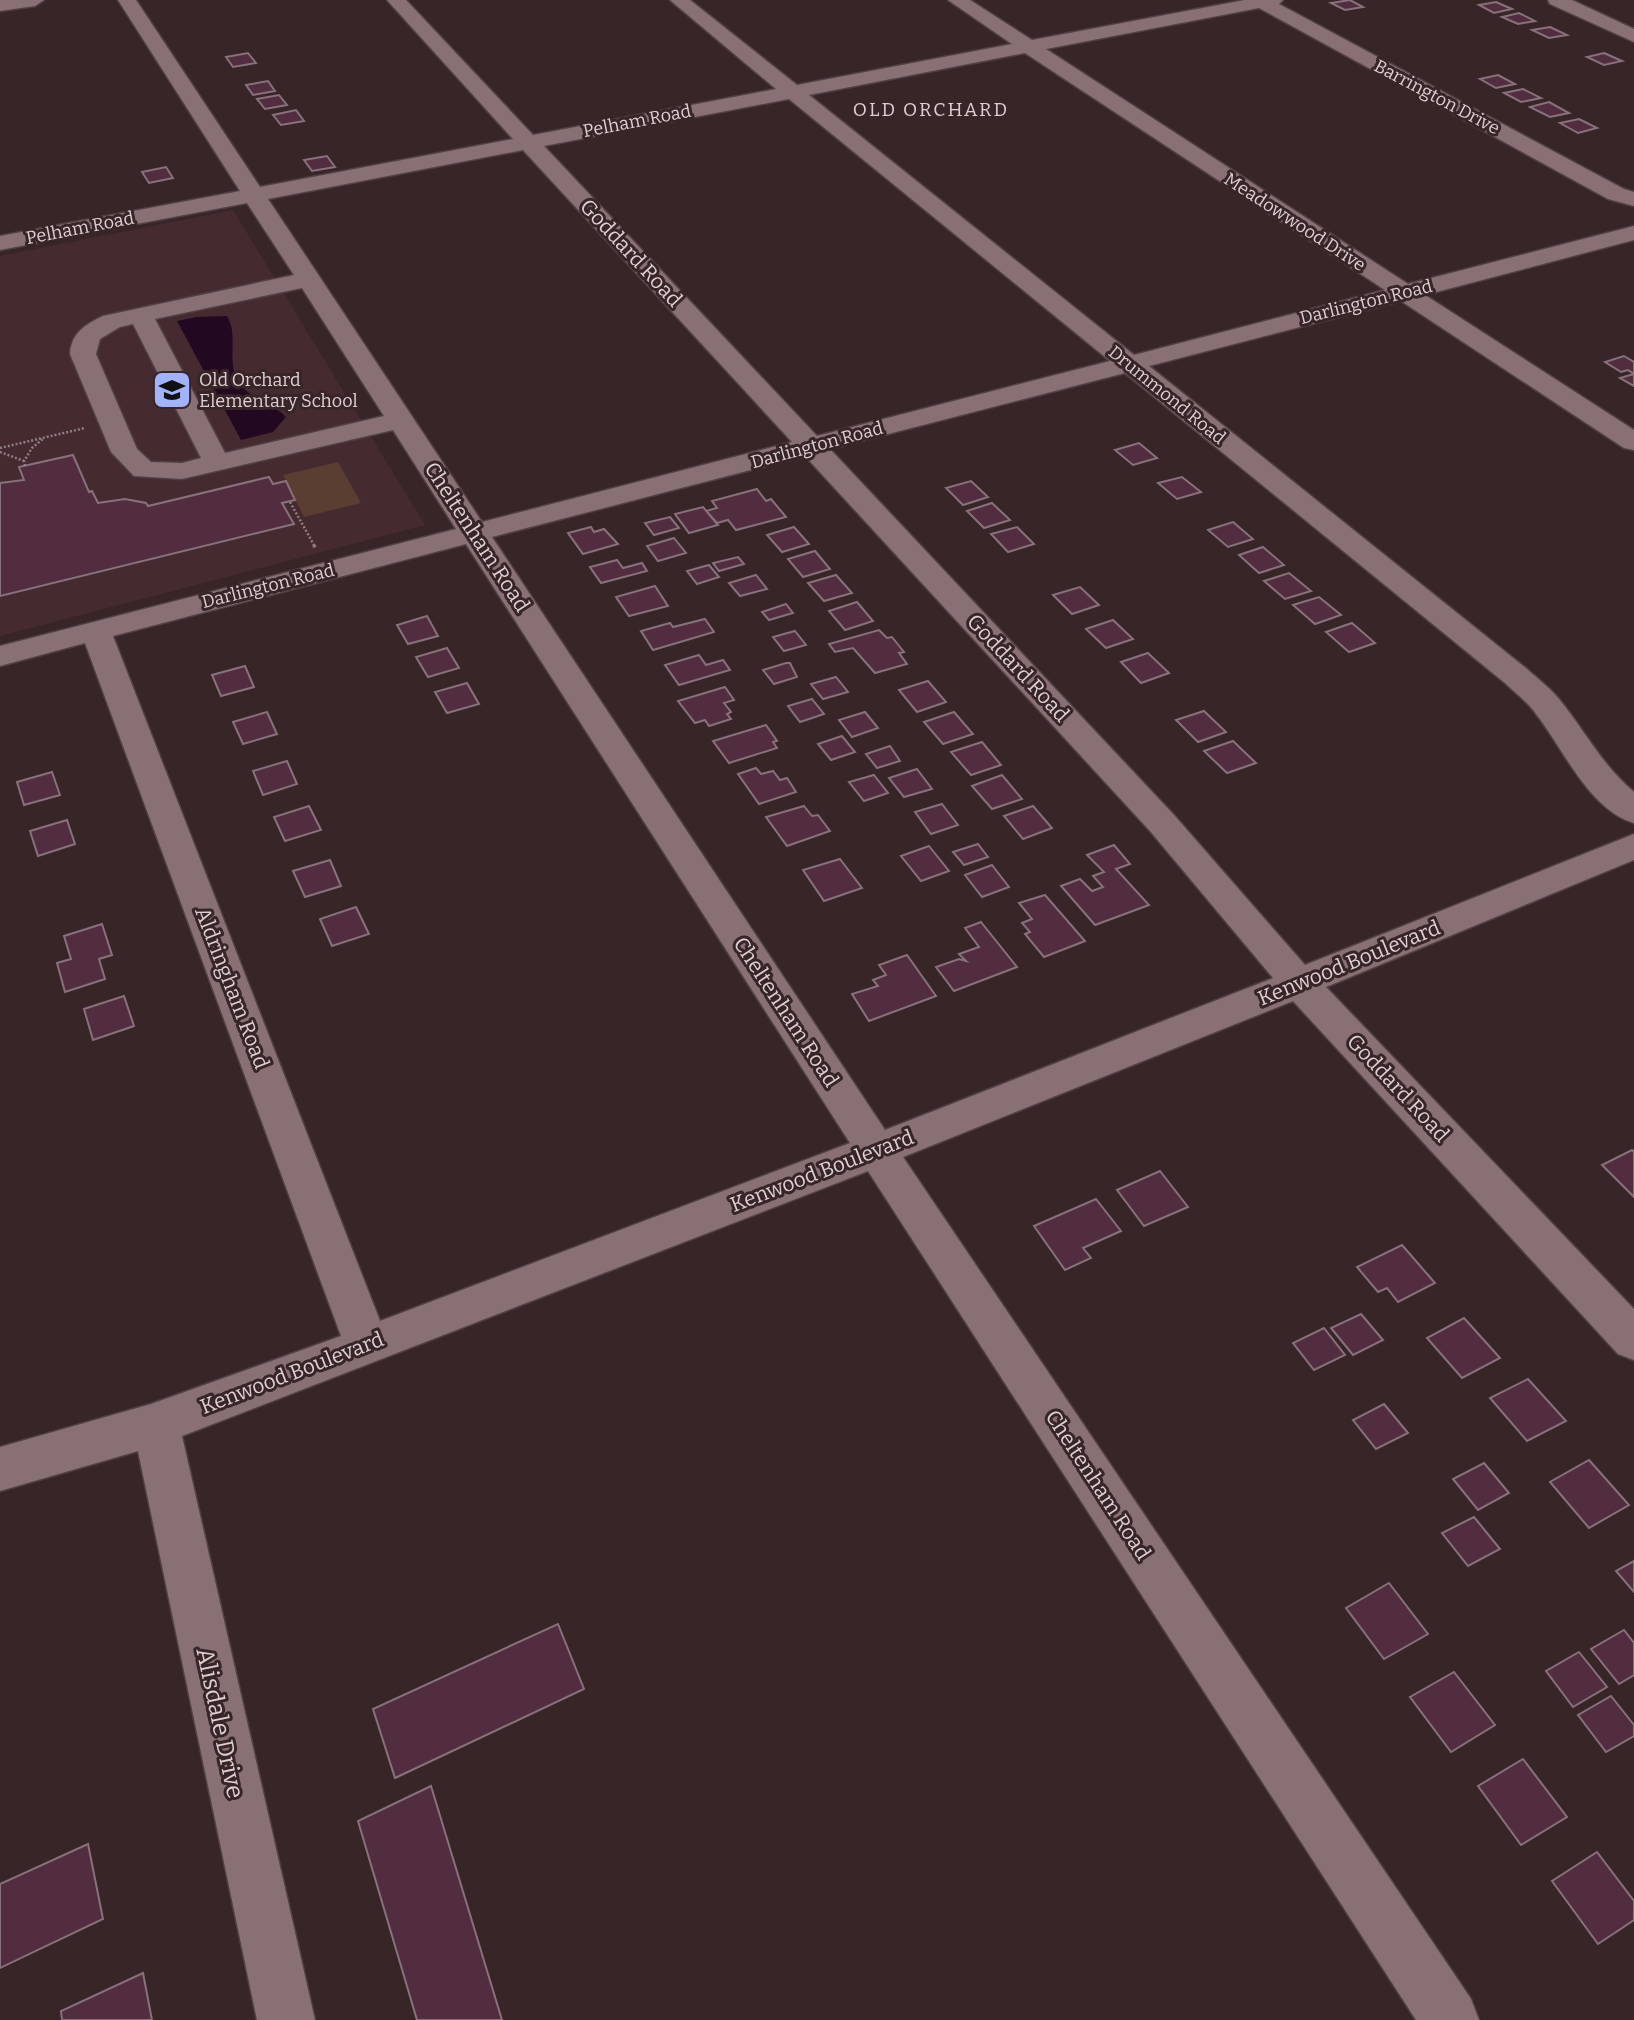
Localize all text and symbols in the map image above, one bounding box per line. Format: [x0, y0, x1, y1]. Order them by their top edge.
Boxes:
street label: Barrington Drive [1370, 55, 1504, 139]
district label: OLD ORCHARD [853, 98, 1009, 121]
street label: Pelham Road [581, 100, 693, 142]
street label: Meadowwood Drive [1220, 168, 1370, 276]
street label: Goddard Road [574, 194, 688, 312]
street label: Pelham Road [24, 207, 136, 249]
street label: Darlington Road [1297, 275, 1435, 329]
street label: Drummond Road [1104, 341, 1230, 449]
school or university icon: Old Orchard Elementary School [151, 369, 193, 411]
place label: Old Orchard Elementary School [199, 369, 358, 412]
street label: Darlington Road [749, 417, 886, 473]
street label: Cheltenham Road [419, 457, 535, 617]
street label: Darlington Road [199, 559, 337, 613]
street label: Goddard Road [961, 609, 1075, 727]
street label: Aldringham Road [189, 903, 275, 1073]
street label: Kenwood Boulevard [1254, 915, 1444, 1011]
street label: Cheltenham Road [728, 932, 844, 1092]
street label: Goddard Road [1341, 1029, 1455, 1147]
street label: Kenwood Boulevard [727, 1124, 917, 1218]
street label: Kenwood Boulevard [197, 1326, 387, 1420]
street label: Cheltenham Road [1040, 1405, 1156, 1565]
street label: Alisdale Drive [190, 1645, 250, 1801]

